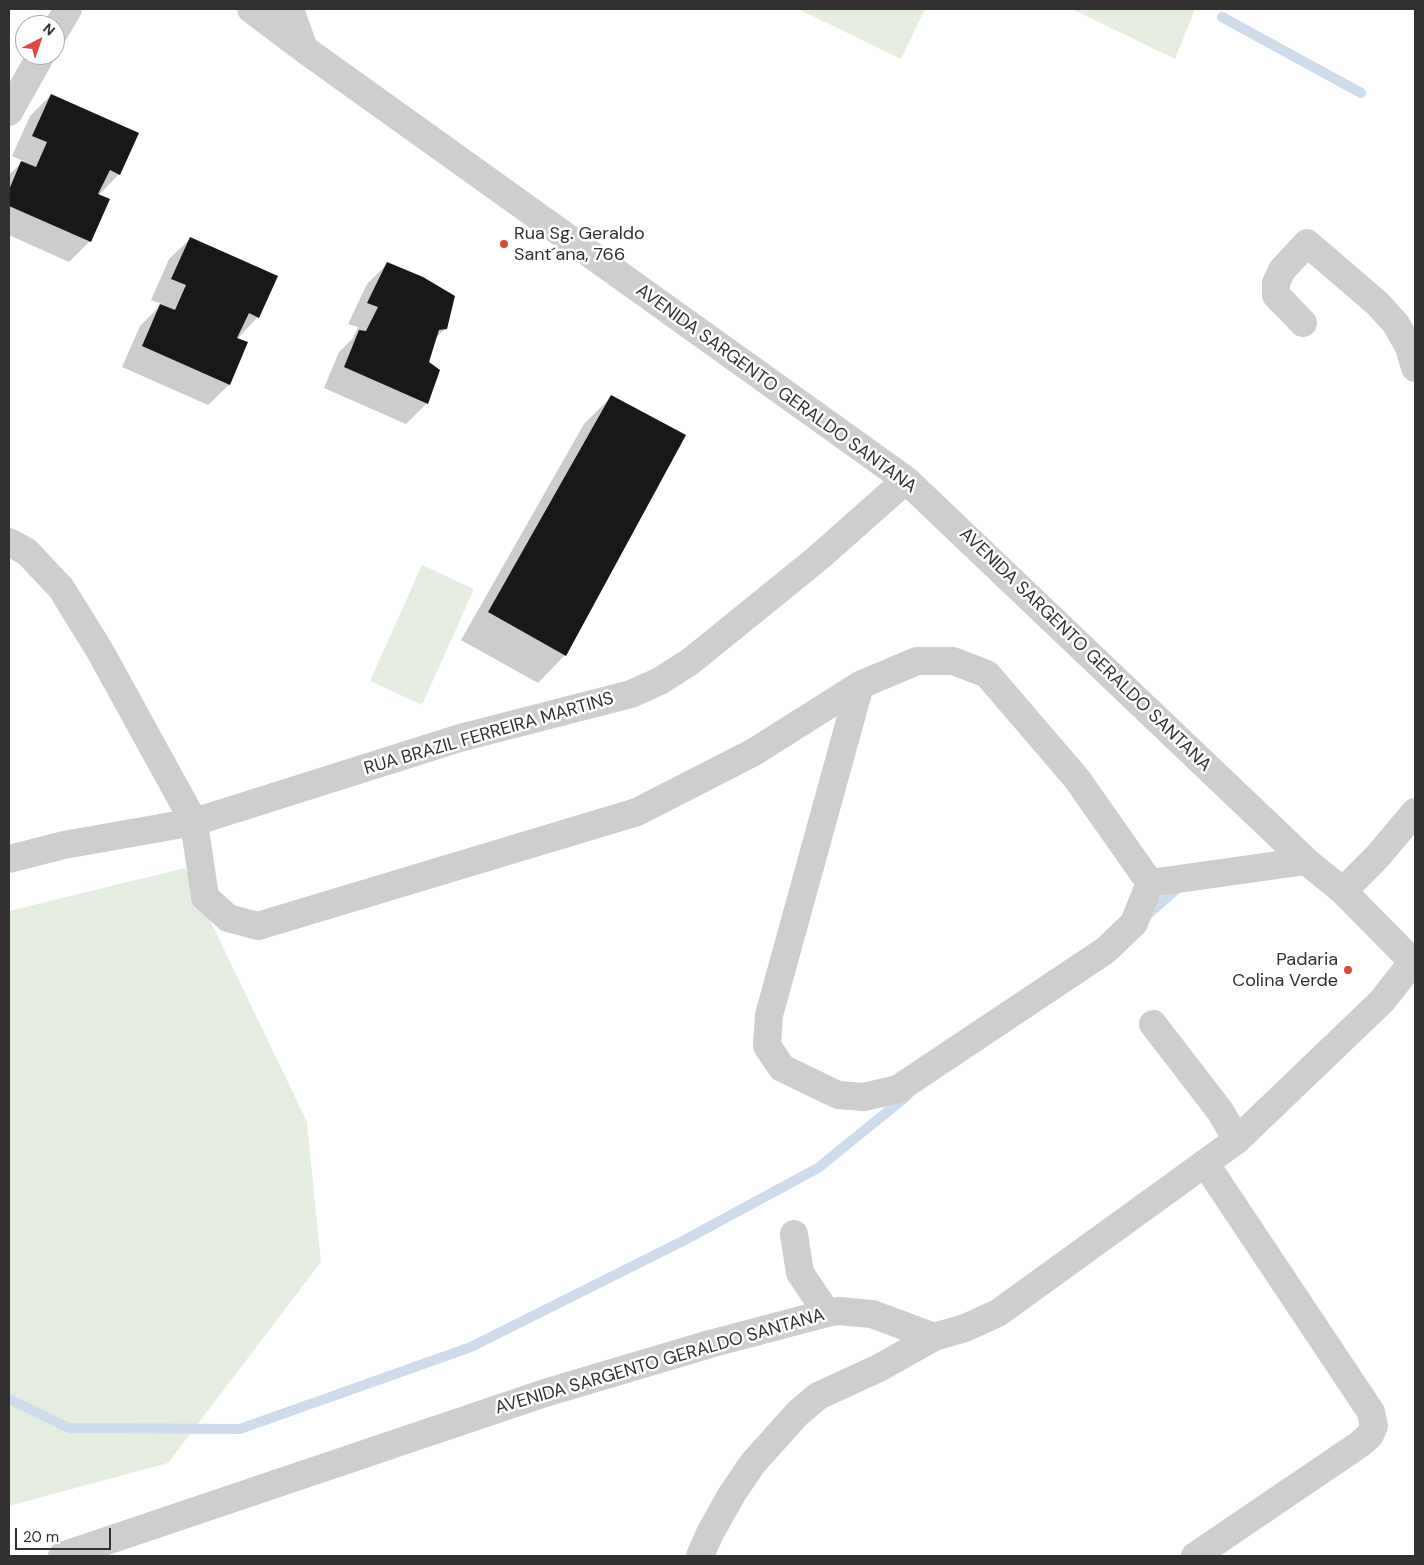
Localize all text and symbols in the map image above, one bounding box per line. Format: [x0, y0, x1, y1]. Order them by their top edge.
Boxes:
north arrow [15, 15, 65, 65]
text: N [39, 19, 59, 40]
place label: Rua Sg. Geraldo Sant´ana, 766 [514, 223, 645, 266]
marker: Rua Sg. Geraldo Sant´ana, 766 [498, 238, 510, 250]
street label: AVENIDA SARGENTO GERALDO SANTANA [631, 280, 921, 498]
street label: AVENIDA SARGENTO GERALDO SANTANA [955, 524, 1215, 776]
street label: RUA BRAZIL FERREIRA MARTINS [362, 688, 616, 780]
place label: Padaria Colina Verde [1232, 949, 1338, 992]
marker: Padaria Colina Verde [1342, 964, 1354, 976]
street label: AVENIDA SARGENTO GERALDO SANTANA [493, 1305, 827, 1419]
scale bar [18, 1518, 114, 1550]
text: 20 m [23, 1527, 59, 1547]

